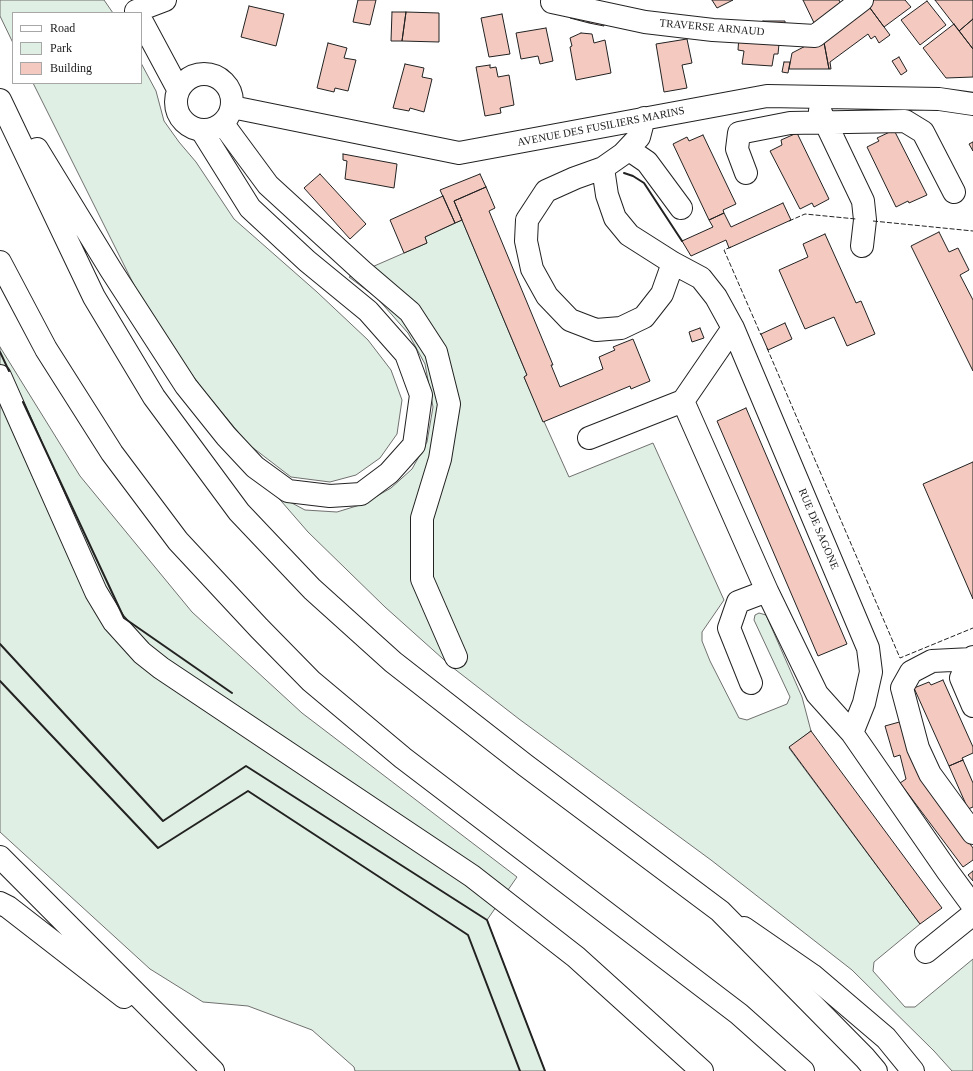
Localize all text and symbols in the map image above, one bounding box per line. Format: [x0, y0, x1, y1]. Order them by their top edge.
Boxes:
legend [12, 12, 142, 84]
street label: TRAVERSE ARNAUD [659, 17, 765, 39]
text: Road [50, 21, 75, 35]
text: Park [50, 41, 72, 55]
text: Building [50, 61, 92, 75]
street label: AVENUE DES FUSILIERS MARINS [516, 104, 686, 150]
street label: RUE DE SAGONE [795, 486, 841, 572]

